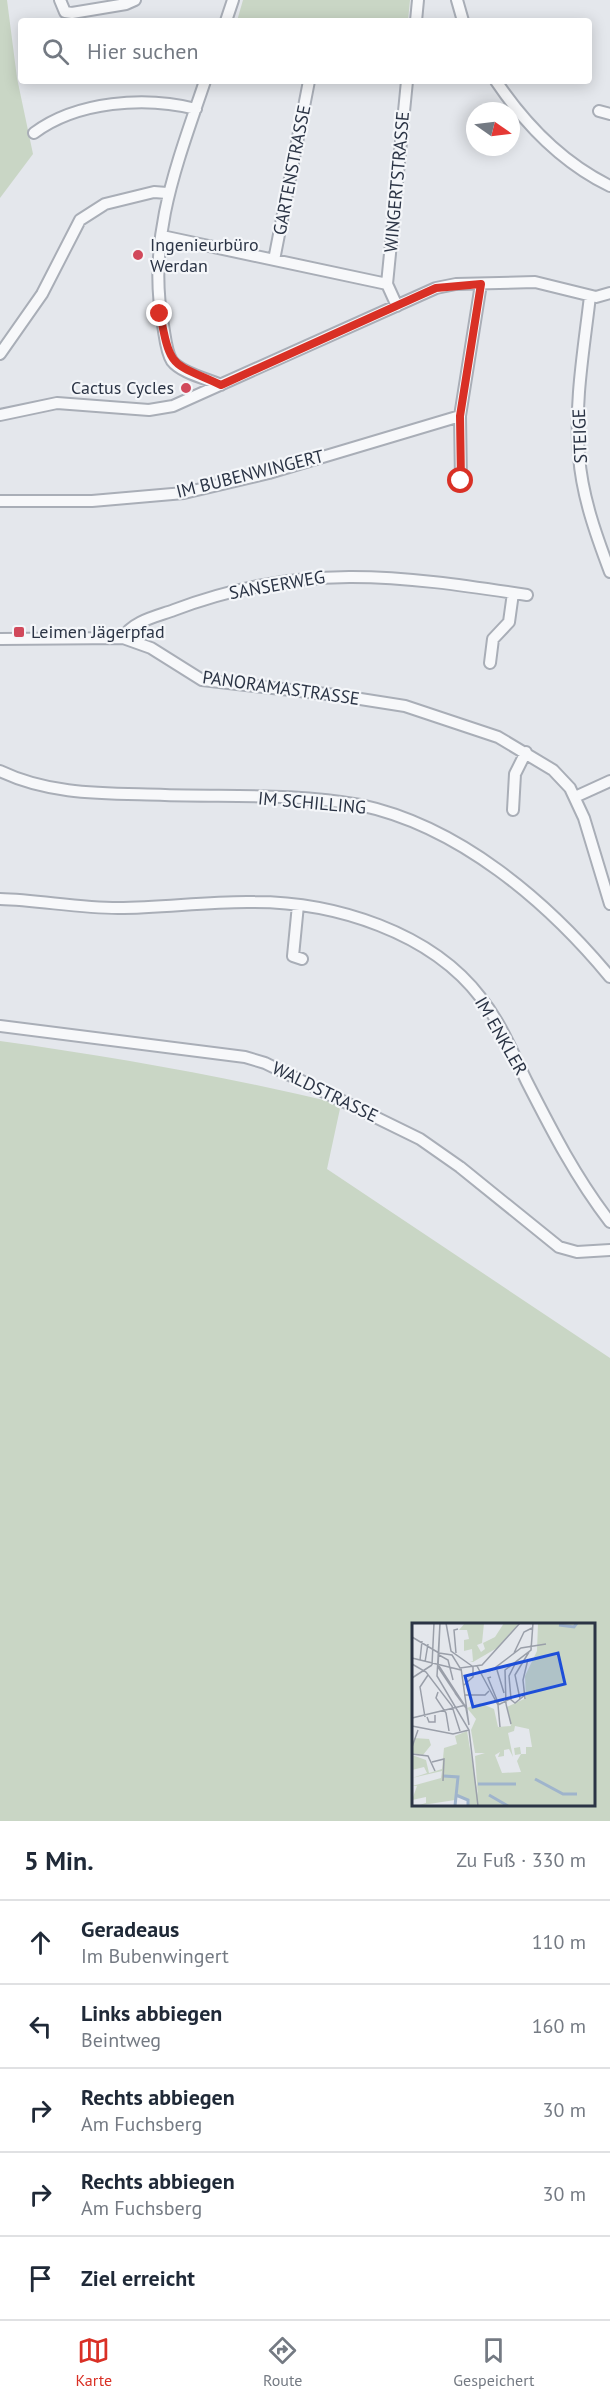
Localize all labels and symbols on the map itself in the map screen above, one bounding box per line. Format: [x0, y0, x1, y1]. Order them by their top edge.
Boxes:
north arrow [466, 102, 520, 156]
street label: GARTENSTRASSE [268, 103, 315, 237]
street label: WINGERTSTRASSE [379, 110, 414, 253]
place label: Ingenieurbüro Werdan [150, 233, 259, 277]
marker: Ingenieurbüro Werdan [131, 248, 145, 262]
route end [146, 300, 172, 326]
place label: Cactus Cycles [71, 376, 174, 399]
marker: Cactus Cycles [179, 381, 193, 395]
street label: STEIGE [567, 408, 592, 464]
street label: IM BUBENWINGERT [174, 444, 326, 503]
route start [447, 467, 473, 493]
street label: SANSERWEG [227, 565, 327, 604]
place label: Leimen Jägerpfad [31, 620, 165, 643]
marker: Leimen Jägerpfad [12, 625, 26, 639]
street label: PANORAMASTRASSE [201, 665, 361, 710]
street label: IM SCHILLING [257, 786, 367, 819]
street label: IM ENKLER [470, 992, 533, 1079]
street label: WALDSTRASSE [268, 1056, 382, 1127]
inset map [412, 1623, 595, 1806]

